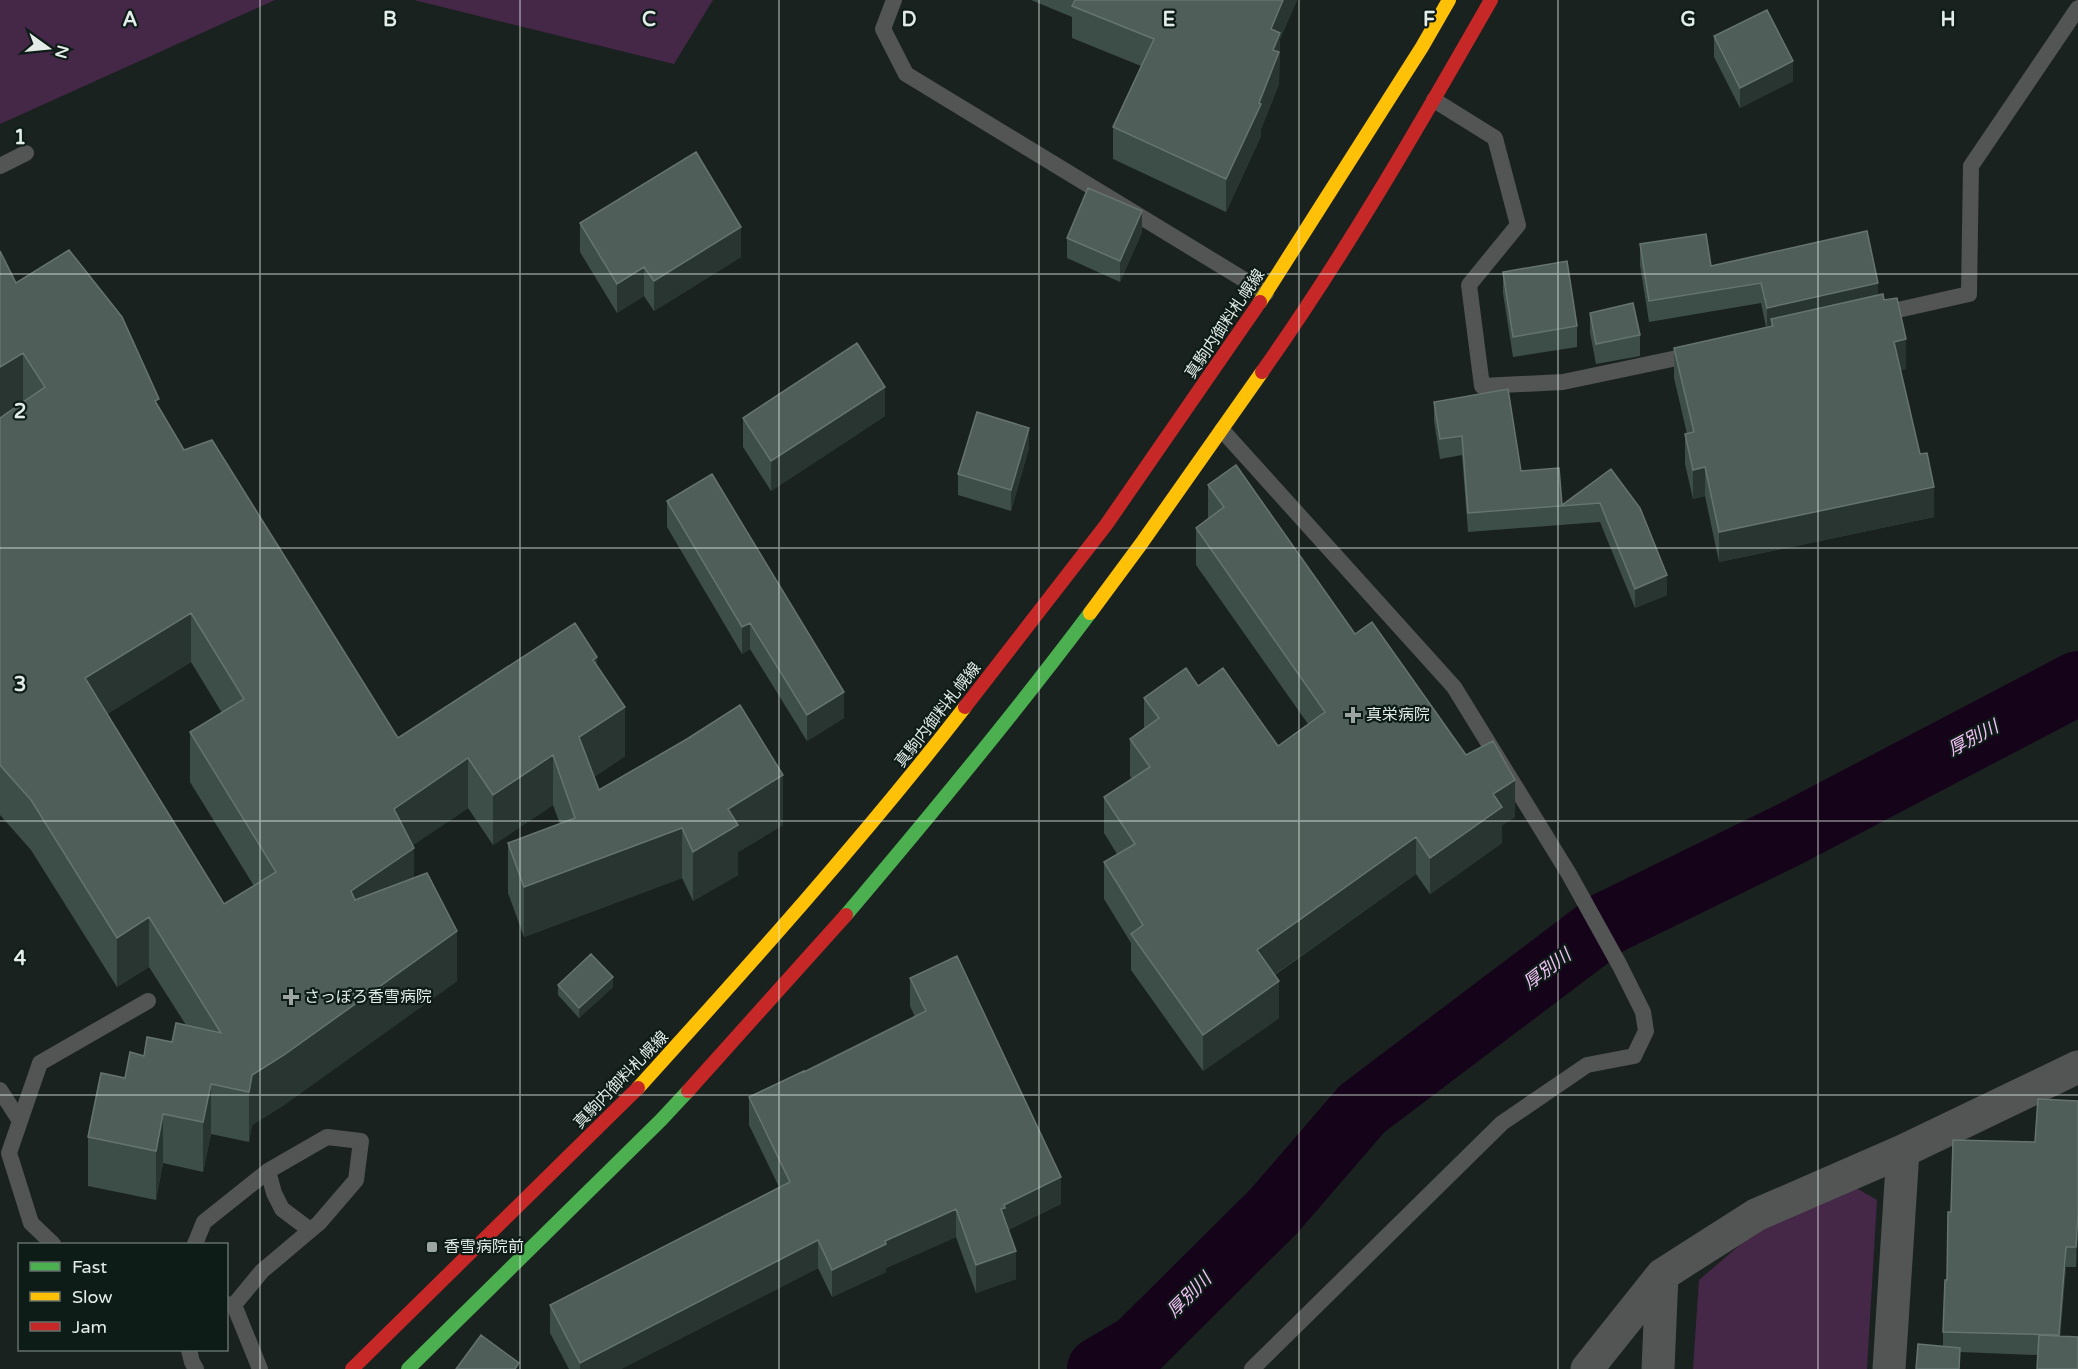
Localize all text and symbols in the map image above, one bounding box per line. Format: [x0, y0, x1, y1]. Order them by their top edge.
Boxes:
text: A [123, 8, 138, 32]
text: B [383, 8, 397, 32]
text: C [642, 8, 656, 32]
text: D [901, 8, 917, 32]
text: E [1163, 8, 1176, 32]
text: F [1423, 8, 1435, 32]
text: G [1680, 8, 1696, 32]
text: H [1940, 8, 1956, 32]
north arrow [18, 18, 78, 78]
text: N [50, 43, 73, 60]
text: 1 [14, 126, 26, 150]
street label: 真駒内御料札幌線 [1181, 265, 1269, 383]
text: 2 [14, 400, 26, 424]
street label: 真駒内御料札幌線 [891, 658, 985, 772]
text: 3 [14, 673, 26, 697]
place label: 真栄病院 [1366, 705, 1430, 725]
marker: 真栄病院 [1344, 706, 1362, 724]
water label: 厚別川 [1944, 715, 2004, 760]
water label: 厚別川 [1519, 943, 1577, 994]
text: 4 [14, 947, 27, 971]
place label: さっぽろ香雪病院 [304, 987, 432, 1007]
marker: さっぽろ香雪病院 [282, 988, 300, 1006]
street label: 真駒内御料札幌線 [569, 1027, 673, 1133]
place label: 香雪病院前 [444, 1237, 524, 1257]
marker: 香雪病院前 [425, 1240, 439, 1254]
legend [18, 1243, 228, 1351]
text: Fast [72, 1256, 107, 1278]
water label: 厚別川 [1162, 1267, 1217, 1322]
text: Slow [72, 1286, 113, 1308]
text: Jam [72, 1316, 107, 1338]

